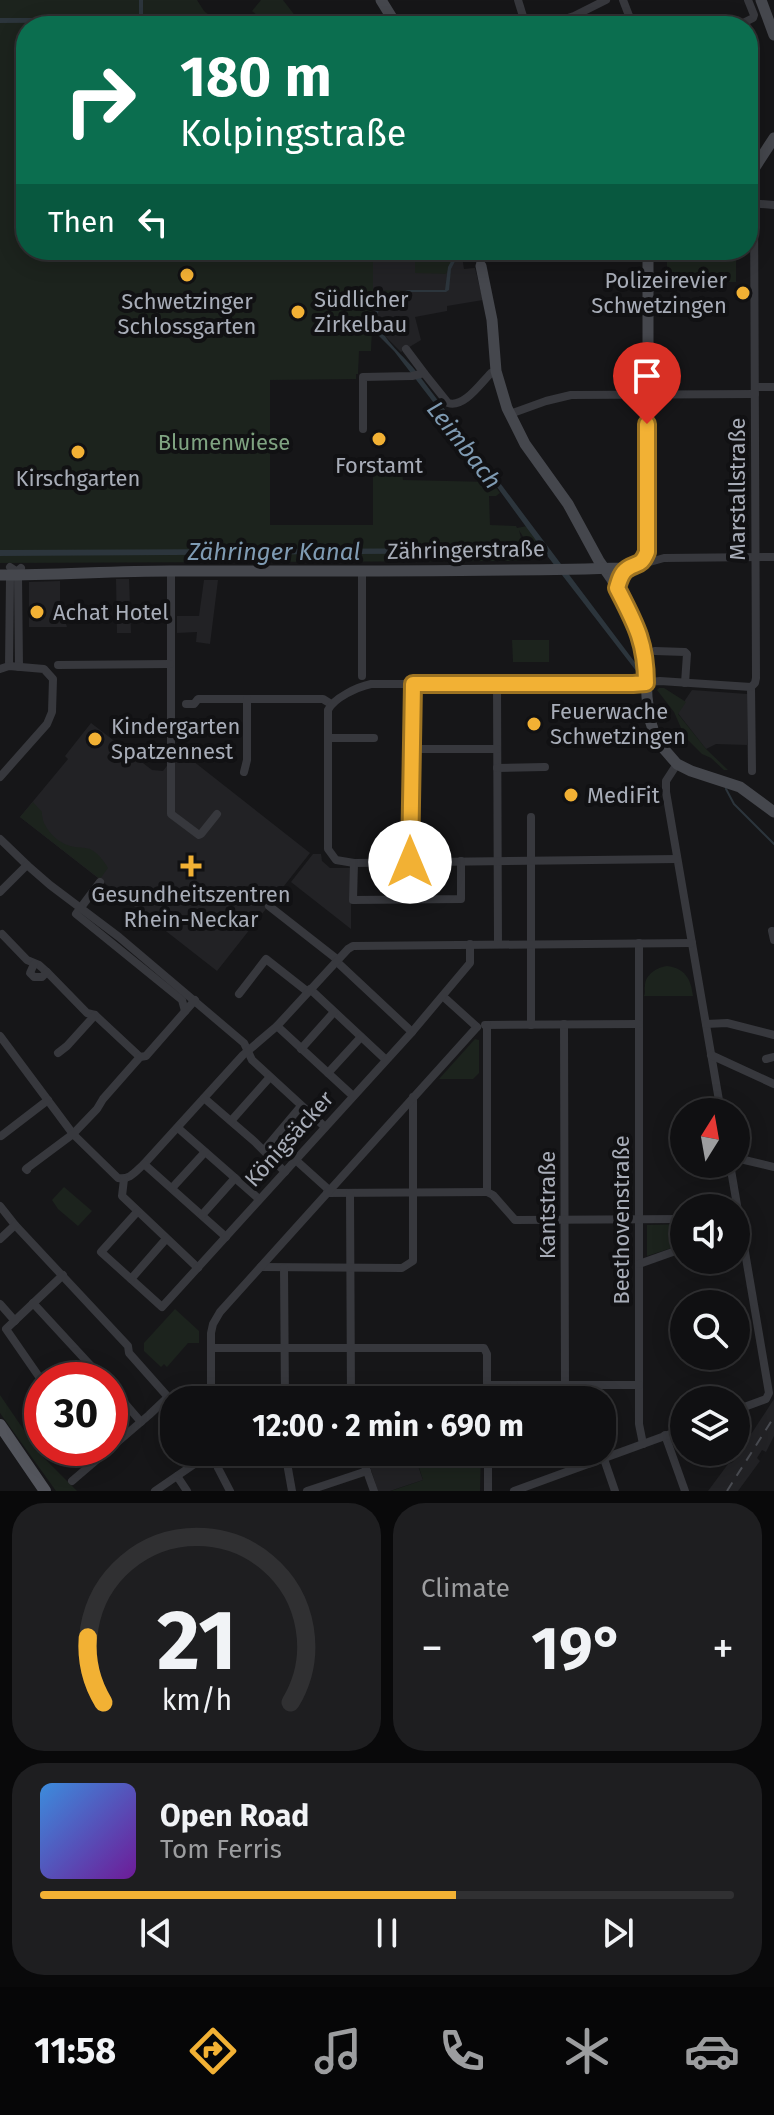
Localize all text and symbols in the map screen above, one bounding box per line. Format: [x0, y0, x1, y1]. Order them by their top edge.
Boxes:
text: 180 m [180, 44, 332, 111]
icon: right [48, 48, 152, 152]
text: Kolpingstraße [180, 112, 406, 156]
icon: left [131, 200, 175, 244]
text: Then [48, 204, 115, 240]
marker: Schwetzinger Schlossgarten [178, 266, 196, 284]
place label: Polizeirevier Schwetzingen [591, 267, 727, 319]
marker: Polizeirevier Schwetzingen [734, 284, 752, 302]
place label: Südlicher Zirkelbau [314, 286, 409, 338]
place label: Schwetzinger Schlossgarten [118, 288, 256, 340]
marker: Südlicher Zirkelbau [289, 303, 307, 321]
pin [613, 342, 681, 424]
icon: arrive [625, 354, 669, 398]
water label: Leimbach [421, 396, 507, 494]
street label: Marstallstraße [724, 418, 751, 560]
park label: Blumenwiese [158, 429, 290, 456]
marker: Forstamt [370, 430, 388, 448]
marker: Kirschgarten [69, 443, 87, 461]
place label: Forstamt [335, 452, 423, 479]
place label: Kirschgarten [16, 465, 140, 492]
street label: Zähringerstraße [387, 535, 545, 565]
water label: Zähringer Kanal [187, 538, 360, 566]
place label: Achat Hotel [53, 599, 169, 626]
marker: Achat Hotel [28, 603, 46, 621]
place label: Feuerwache Schwetzingen [550, 698, 686, 750]
place label: Kindergarten Spatzennest [111, 713, 240, 765]
marker: Feuerwache Schwetzingen [525, 715, 543, 733]
marker: Kindergarten Spatzennest [86, 730, 104, 748]
place label: MediFit [587, 782, 660, 809]
marker: MediFit [562, 786, 580, 804]
position arrow [368, 820, 452, 904]
marker: Gesundheitszentren Rhein-Neckar [180, 855, 202, 877]
place label: Gesundheitszentren Rhein-Neckar [91, 881, 291, 933]
street label: Königsäcker [239, 1085, 340, 1193]
north arrow [670, 1098, 750, 1178]
map controls [670, 1098, 750, 1466]
street label: Beethovenstraße [608, 1135, 635, 1305]
street label: Kantstraße [534, 1151, 561, 1259]
button: sound [670, 1194, 750, 1274]
button: search [670, 1290, 750, 1370]
speed limit sign: 30 [24, 1362, 128, 1466]
button: layers [670, 1386, 750, 1466]
text: 12:00 · 2 min · 690 m [252, 1408, 524, 1444]
text: Climate [421, 1573, 510, 1604]
text: 21 [157, 1591, 236, 1691]
text: 19° [531, 1613, 624, 1685]
text: − [421, 1622, 443, 1675]
text: + [712, 1622, 734, 1675]
text: km/h [161, 1683, 232, 1718]
text: Open Road [160, 1798, 309, 1834]
text: Tom Ferris [160, 1834, 282, 1865]
icon: previous [134, 1911, 178, 1955]
icon: pause [365, 1911, 409, 1955]
icon: next [596, 1911, 640, 1955]
icon: directions [185, 2023, 241, 2079]
icon: music [310, 2023, 366, 2079]
icon: phone [434, 2023, 490, 2079]
icon: climate [559, 2023, 615, 2079]
icon: car [684, 2023, 740, 2079]
text: 11:58 [34, 2029, 116, 2073]

